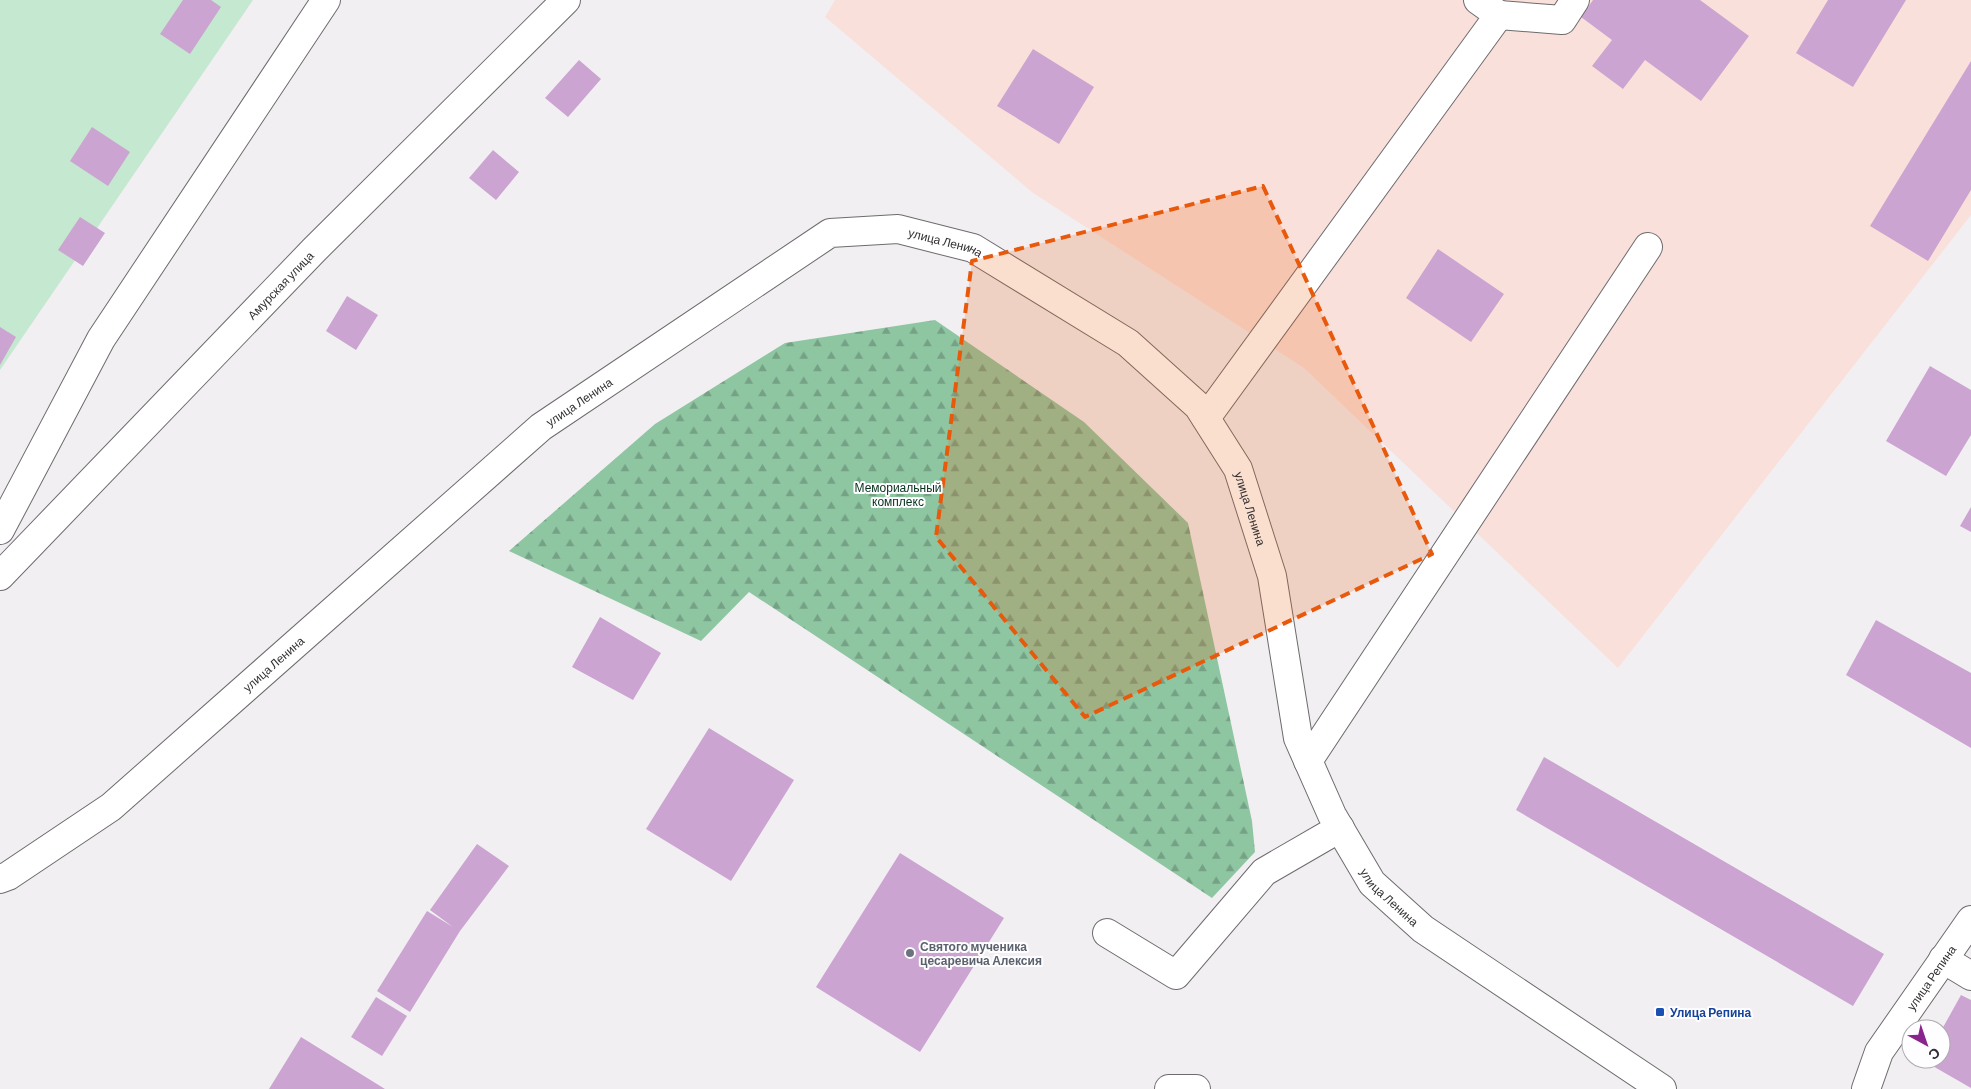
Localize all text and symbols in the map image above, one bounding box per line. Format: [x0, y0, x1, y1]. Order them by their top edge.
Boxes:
street label: улица Ленина [907, 225, 986, 260]
street label: Амурская улица [244, 248, 316, 322]
street label: улица Ленина [543, 374, 615, 430]
street label: улица Ленина [1231, 470, 1269, 547]
park label: Мемориальный комплекс [855, 480, 942, 508]
street label: улица Ленина [240, 633, 307, 695]
street label: улица Ленина [1357, 865, 1422, 929]
place label: Святого мученика цесаревича Алексия [920, 939, 1042, 968]
street label: улица Репина [1903, 942, 1959, 1013]
marker: Святого мученика цесаревича Алексия [904, 947, 916, 959]
place label: Улица Репина [1670, 1005, 1752, 1020]
marker: Улица Репина [1654, 1006, 1666, 1018]
north arrow [1901, 1019, 1951, 1069]
text: С [1925, 1045, 1944, 1064]

